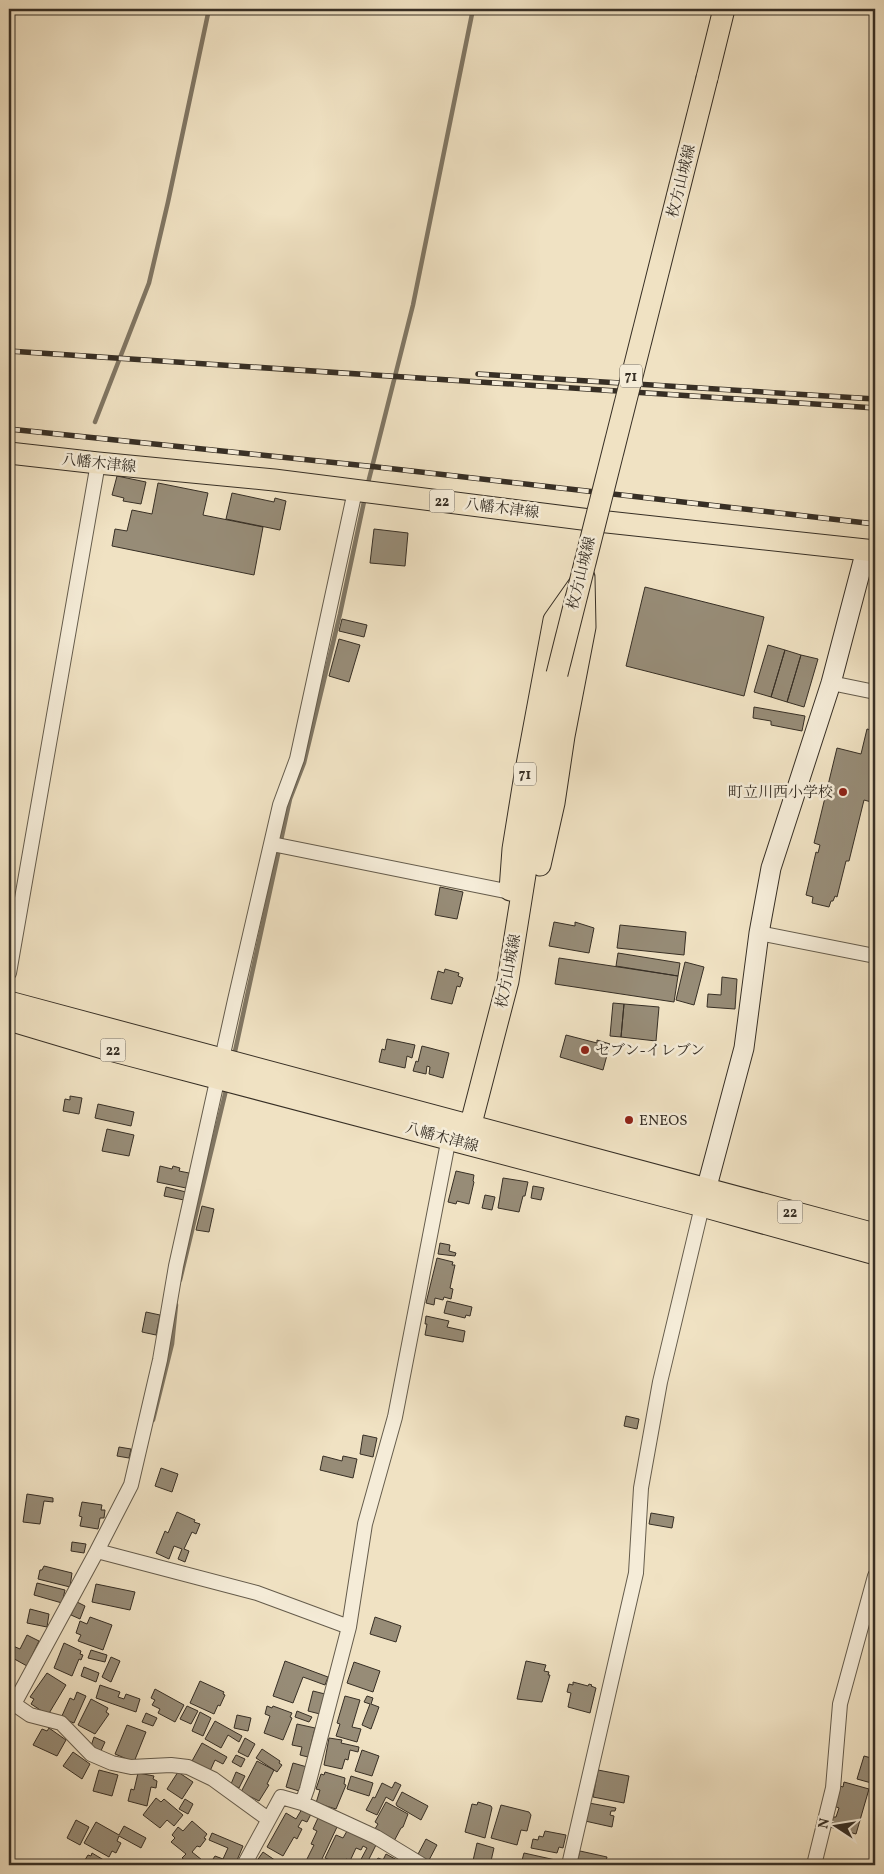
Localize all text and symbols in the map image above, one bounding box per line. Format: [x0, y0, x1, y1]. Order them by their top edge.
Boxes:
street label: 枚方山城線 [663, 142, 702, 220]
road number: 71 [620, 364, 642, 388]
street label: 八幡木津線 [60, 450, 137, 479]
road number: 22 [430, 490, 454, 512]
street label: 八幡木津線 [463, 494, 540, 524]
street label: 枚方山城線 [563, 534, 602, 612]
road number: 71 [514, 762, 536, 786]
place label: 町立川西小学校 [728, 783, 833, 804]
marker: 町立川西小学校 [837, 786, 849, 798]
street label: 枚方山城線 [492, 932, 527, 1010]
road number: 22 [100, 1038, 126, 1062]
place label: セブン-イレブン [595, 1041, 705, 1062]
marker: セブン-イレブン [579, 1044, 591, 1056]
place label: ENEOS [639, 1111, 687, 1132]
marker: ENEOS [623, 1114, 635, 1126]
street label: 八幡木津線 [403, 1119, 481, 1158]
road number: 22 [778, 1200, 802, 1224]
north arrow [812, 1802, 862, 1852]
text: N [814, 1817, 835, 1831]

